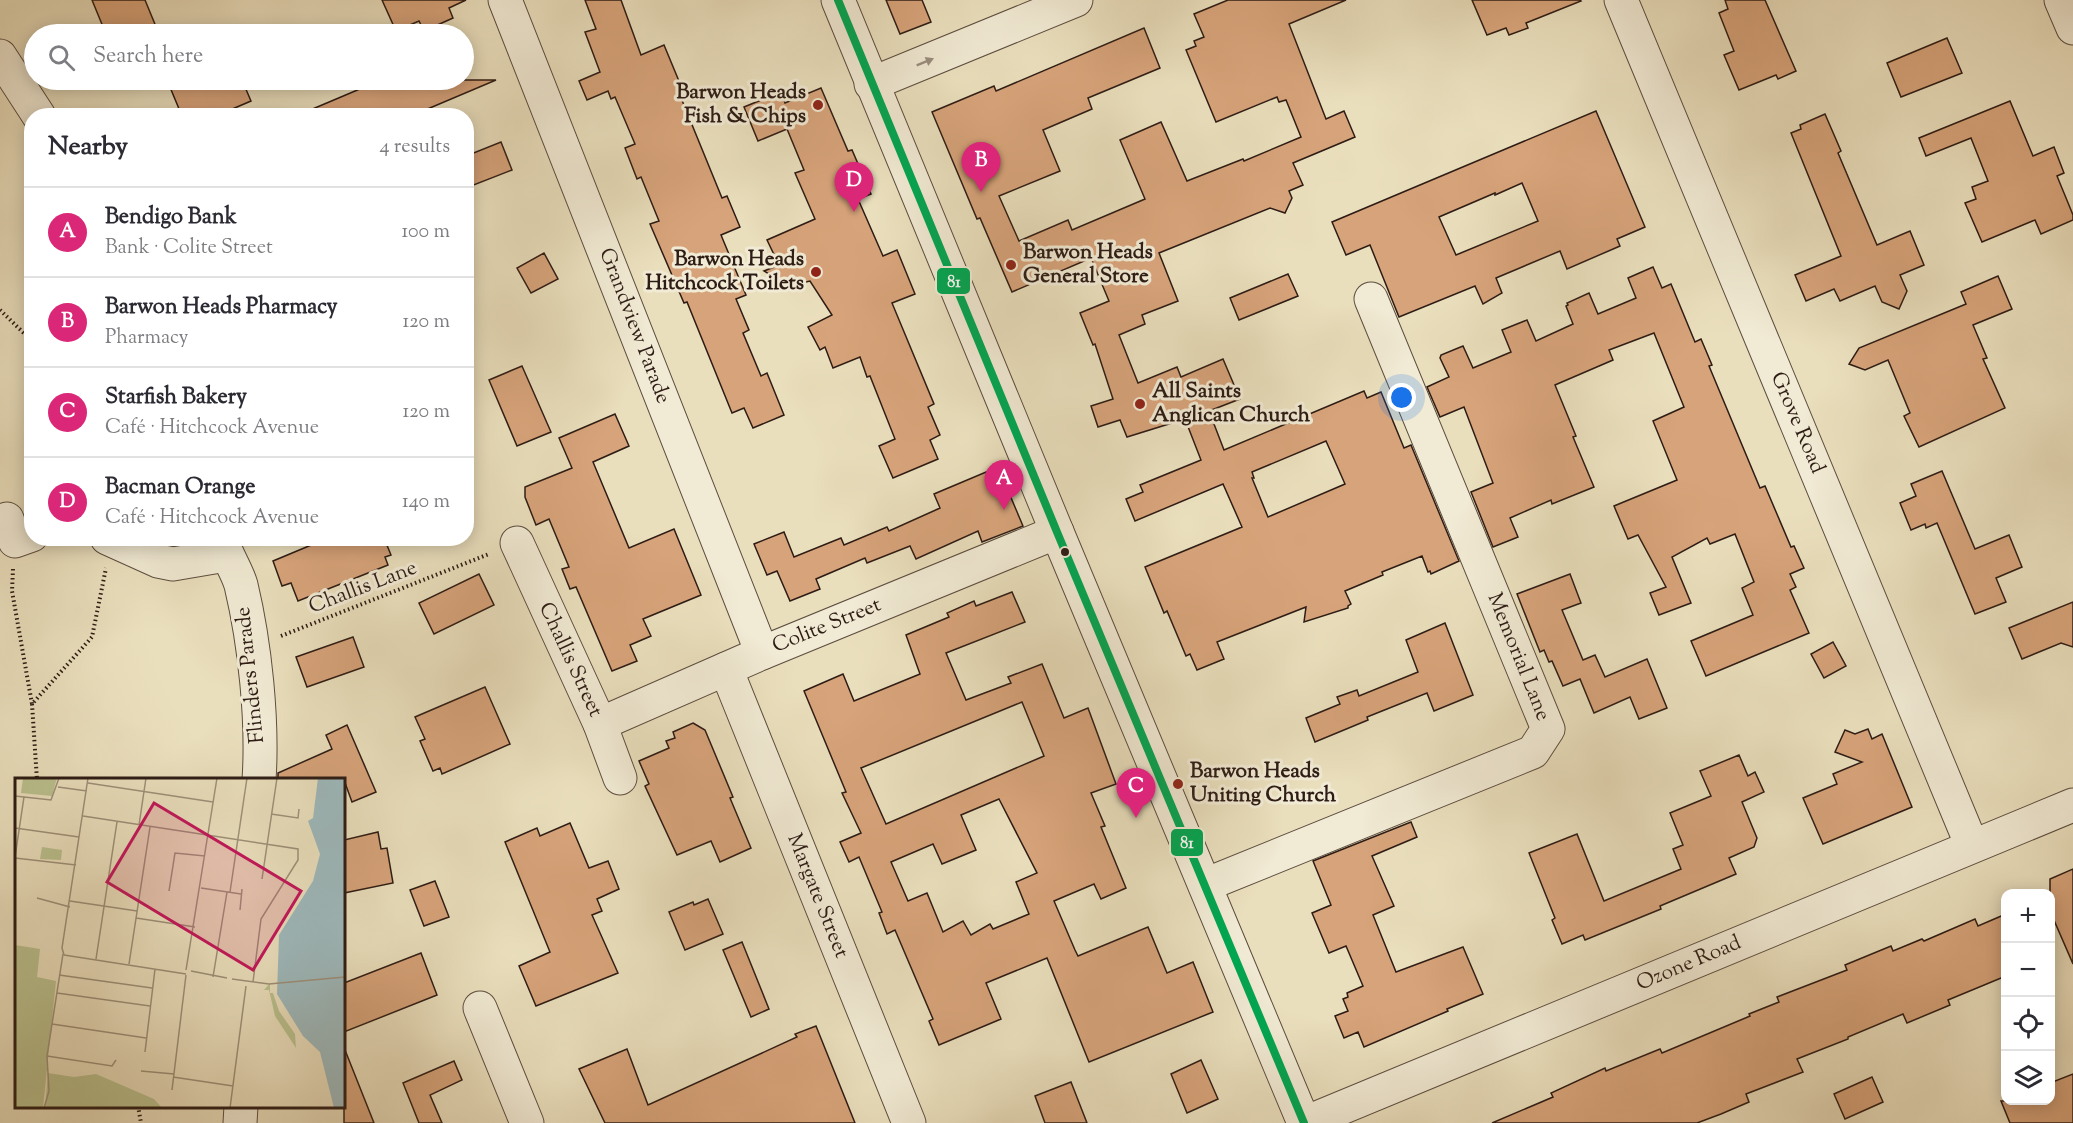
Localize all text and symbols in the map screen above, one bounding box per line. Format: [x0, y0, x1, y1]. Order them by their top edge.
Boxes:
search box [24, 24, 474, 90]
icon: search [45, 41, 78, 74]
text: Search here [93, 41, 203, 73]
one-way arrow [916, 57, 934, 66]
place label: Barwon Heads Fish & Chips [676, 78, 806, 132]
marker: Barwon Heads Fish & Chips [811, 98, 825, 112]
text: Nearby [48, 129, 128, 166]
text: 4 results [379, 133, 450, 162]
pin: B [962, 142, 1000, 192]
pin: D [834, 162, 874, 212]
text: Bendigo Bank [105, 202, 237, 234]
text: A [59, 218, 76, 247]
text: 100 m [401, 218, 450, 247]
text: Bank · Colite Street [105, 234, 273, 263]
place label: Barwon Heads General Store [1023, 238, 1153, 292]
street label: Grandview Parade [590, 244, 678, 408]
place label: Barwon Heads Hitchcock Toilets [645, 245, 804, 299]
marker: Barwon Heads General Store [1004, 258, 1018, 272]
marker: Barwon Heads Hitchcock Toilets [809, 265, 823, 279]
line badge: 81 [936, 267, 971, 295]
text: 81 [947, 272, 961, 295]
text: Barwon Heads Pharmacy [105, 292, 337, 324]
text: B [61, 308, 74, 337]
text: 120 m [402, 308, 450, 337]
text: Pharmacy [105, 324, 188, 353]
street label: Grove Road [1762, 368, 1832, 479]
place label: All Saints Anglican Church [1152, 377, 1311, 431]
text: Starfish Bakery [105, 382, 247, 414]
your location [1387, 383, 1416, 412]
marker: All Saints Anglican Church [1133, 397, 1147, 411]
text: C [59, 398, 76, 427]
text: 120 m [402, 398, 450, 427]
text: Café · Hitchcock Avenue [105, 414, 319, 443]
pin: A [984, 460, 1024, 510]
text: Bacman Orange [105, 472, 255, 504]
text: D [60, 488, 75, 517]
text: 140 m [402, 488, 450, 517]
text: Café · Hitchcock Avenue [105, 504, 319, 533]
unlabelled marker [1059, 546, 1071, 558]
street label: Challis Lane [305, 554, 421, 622]
street label: Memorial Lane [1479, 589, 1557, 725]
street label: Colite Street [768, 591, 886, 661]
street label: Challis Street [530, 598, 610, 722]
street label: Flinders Parade [229, 605, 273, 745]
place label: Barwon Heads Uniting Church [1190, 757, 1337, 811]
pin: C [1116, 768, 1156, 818]
marker: Barwon Heads Uniting Church [1171, 777, 1185, 791]
inset map [15, 778, 345, 1108]
line badge: 81 [1170, 828, 1204, 857]
street label: Margate Street [778, 829, 856, 963]
text: 81 [1180, 833, 1194, 856]
map controls [2001, 889, 2055, 1105]
button: + [2001, 889, 2055, 943]
street label: Ozone Road [1632, 928, 1746, 999]
button: − [2001, 943, 2055, 997]
button: locate [2001, 997, 2055, 1051]
button: layers [2001, 1051, 2055, 1105]

